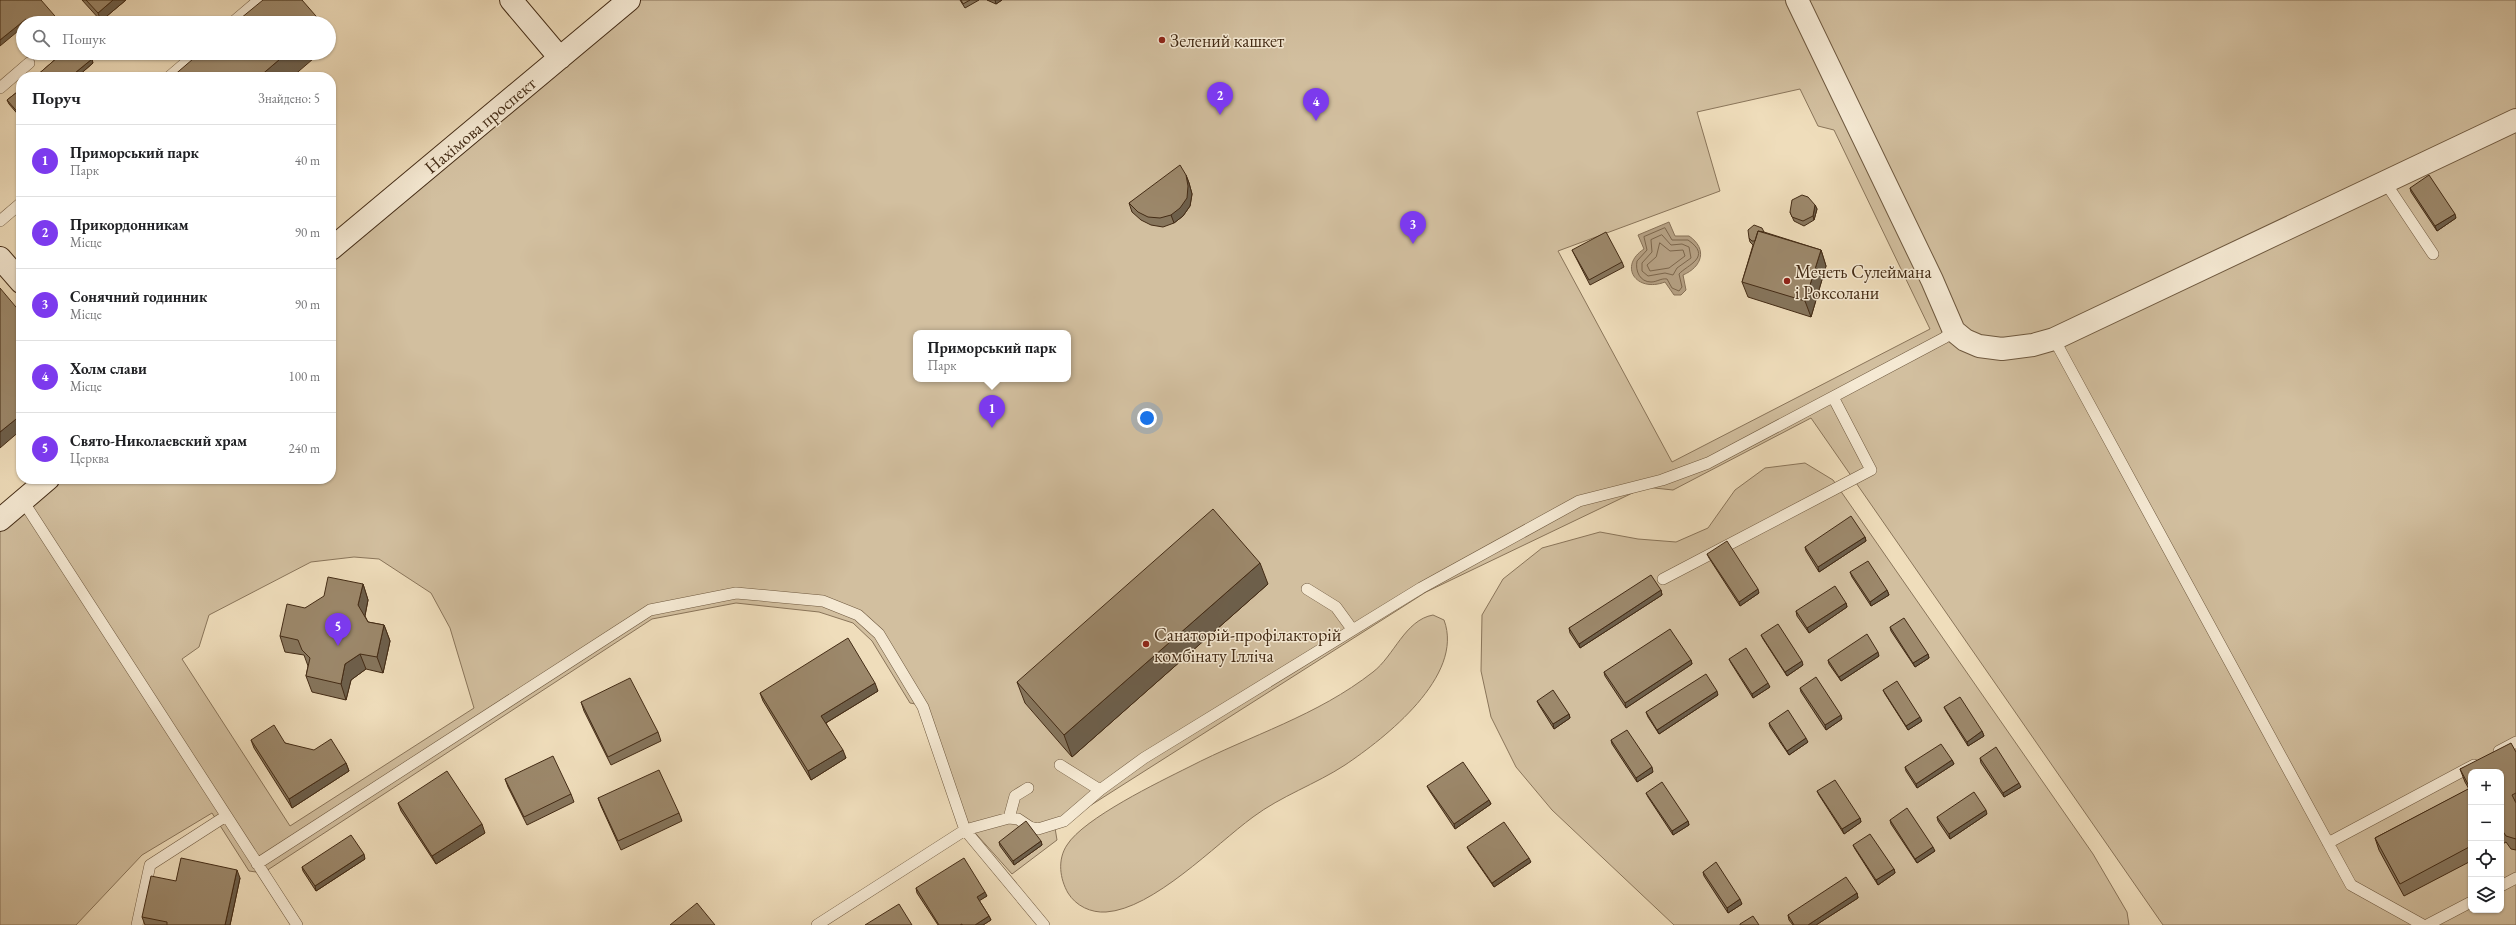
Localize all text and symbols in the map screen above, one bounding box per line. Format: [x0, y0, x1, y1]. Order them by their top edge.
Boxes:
search box [16, 16, 336, 60]
icon: search [30, 27, 52, 49]
text: Пошук [62, 29, 106, 48]
place label: Зелений кашкет [1170, 29, 1285, 52]
marker: Зелений кашкет [1157, 35, 1167, 45]
street label: Нахімова проспект [419, 71, 541, 178]
pin: 2 [1207, 82, 1233, 115]
text: Поруч [32, 87, 81, 109]
pin: 4 [1303, 88, 1329, 121]
text: Знайдено: 5 [258, 90, 320, 107]
text: Приморський парк [70, 143, 199, 162]
text: 1 [42, 152, 48, 169]
text: 40 m [295, 152, 320, 169]
text: Парк [70, 162, 99, 179]
pin: 3 [1400, 211, 1426, 244]
text: Прикордонникам [70, 215, 189, 234]
text: 2 [42, 224, 48, 241]
text: 90 m [295, 224, 320, 241]
text: Місце [70, 234, 102, 251]
place label: Мечеть Сулеймана і Роксолани [1795, 260, 1932, 304]
marker: Мечеть Сулеймана і Роксолани [1782, 276, 1792, 286]
text: Сонячний годинник [70, 287, 207, 306]
text: 3 [42, 296, 48, 313]
text: 90 m [295, 296, 320, 313]
text: Місце [70, 306, 102, 323]
popup [913, 330, 1071, 382]
text: Приморський парк [928, 338, 1056, 357]
text: Парк [928, 357, 956, 374]
text: Холм слави [70, 359, 147, 378]
text: 4 [42, 368, 48, 385]
text: 100 m [289, 368, 320, 385]
text: Місце [70, 378, 102, 395]
pin: 1 [979, 395, 1005, 428]
your location [1137, 408, 1157, 428]
text: Свято-Николаевский храм [70, 431, 247, 450]
text: 5 [42, 440, 48, 457]
text: 240 m [289, 440, 320, 457]
text: Церква [70, 450, 109, 467]
pin: 5 [325, 613, 351, 646]
place label: Санаторій-профілакторій комбінату Ілліча [1154, 623, 1342, 667]
marker: Санаторій-профілакторій комбінату Ілліча [1141, 639, 1151, 649]
map controls [2468, 769, 2504, 913]
button: + [2468, 769, 2504, 805]
button: − [2468, 805, 2504, 841]
button: locate [2468, 841, 2504, 877]
button: layers [2468, 877, 2504, 913]

